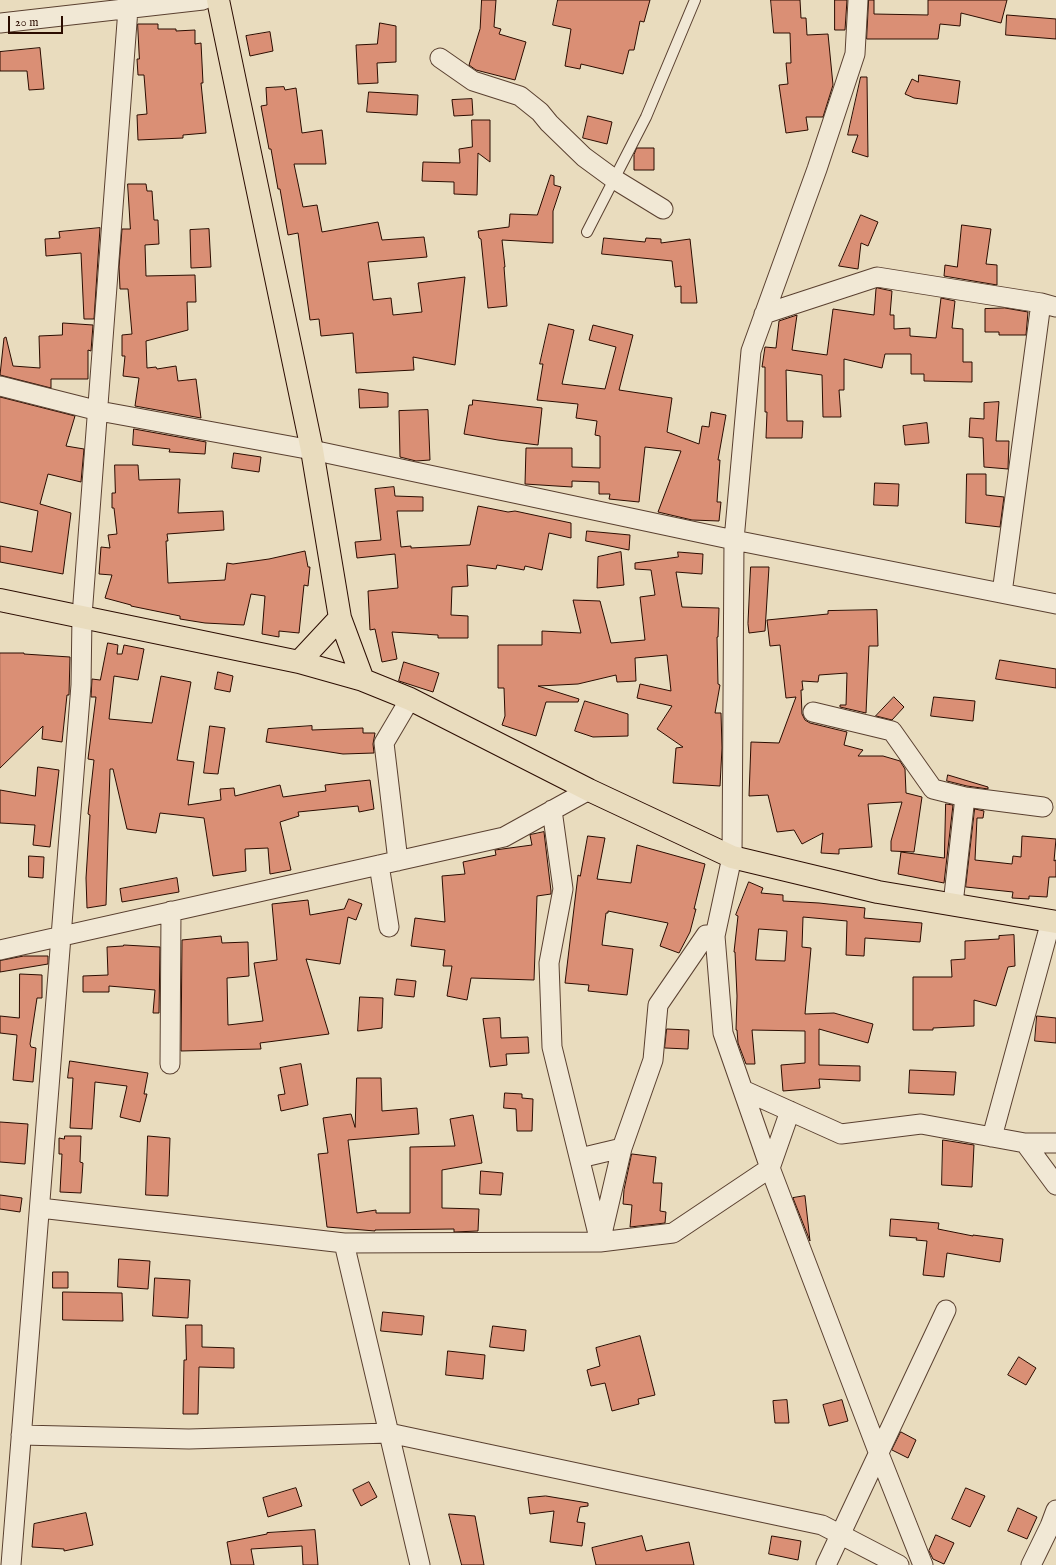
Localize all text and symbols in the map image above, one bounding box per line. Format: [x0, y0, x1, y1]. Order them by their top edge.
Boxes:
scale bar [10, 8, 65, 34]
text: 20 m [15, 15, 38, 30]

